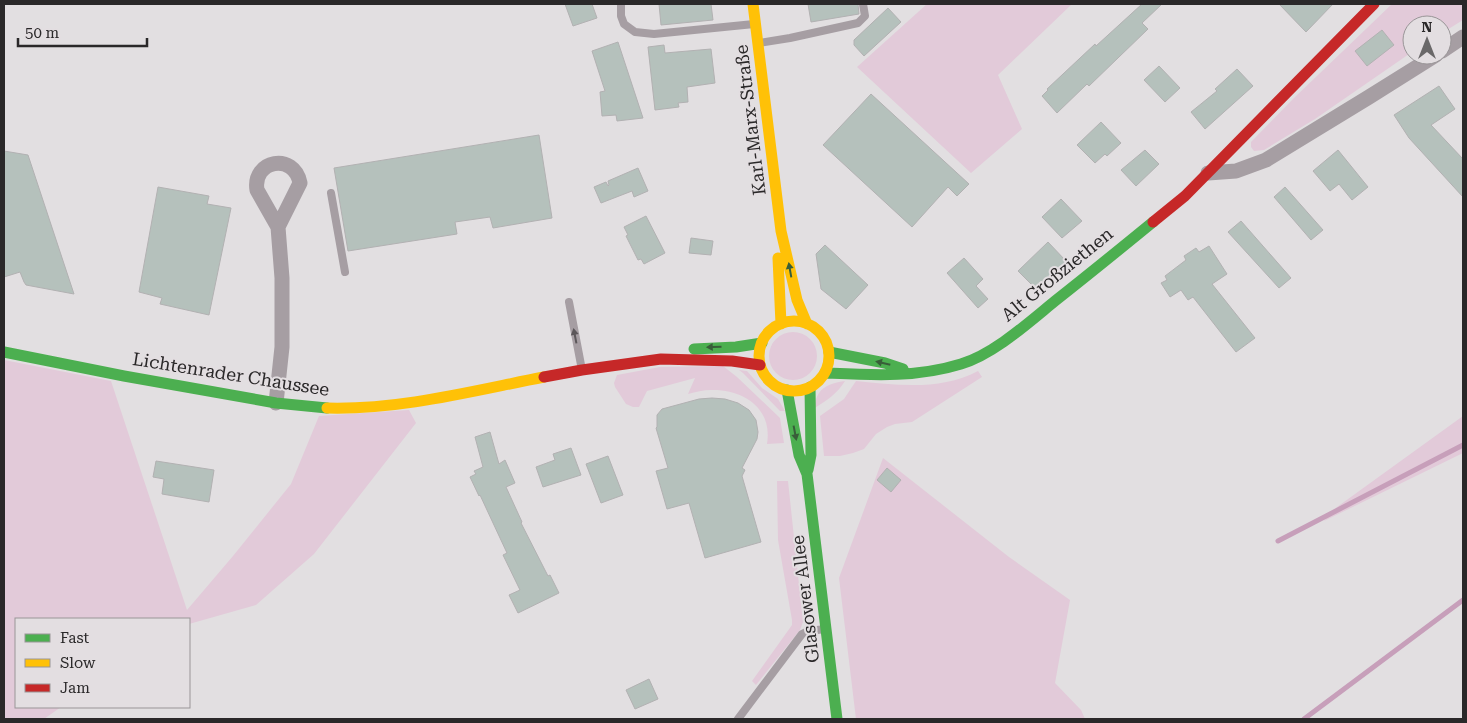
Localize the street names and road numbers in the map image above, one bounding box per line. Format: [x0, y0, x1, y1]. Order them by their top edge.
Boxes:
street label: Karl-Marx-Straße [730, 43, 770, 197]
street label: Alt Großziethen [997, 222, 1117, 325]
street label: Lichtenrader Chaussee [131, 348, 331, 400]
street label: Glasower Allee [787, 534, 823, 664]

